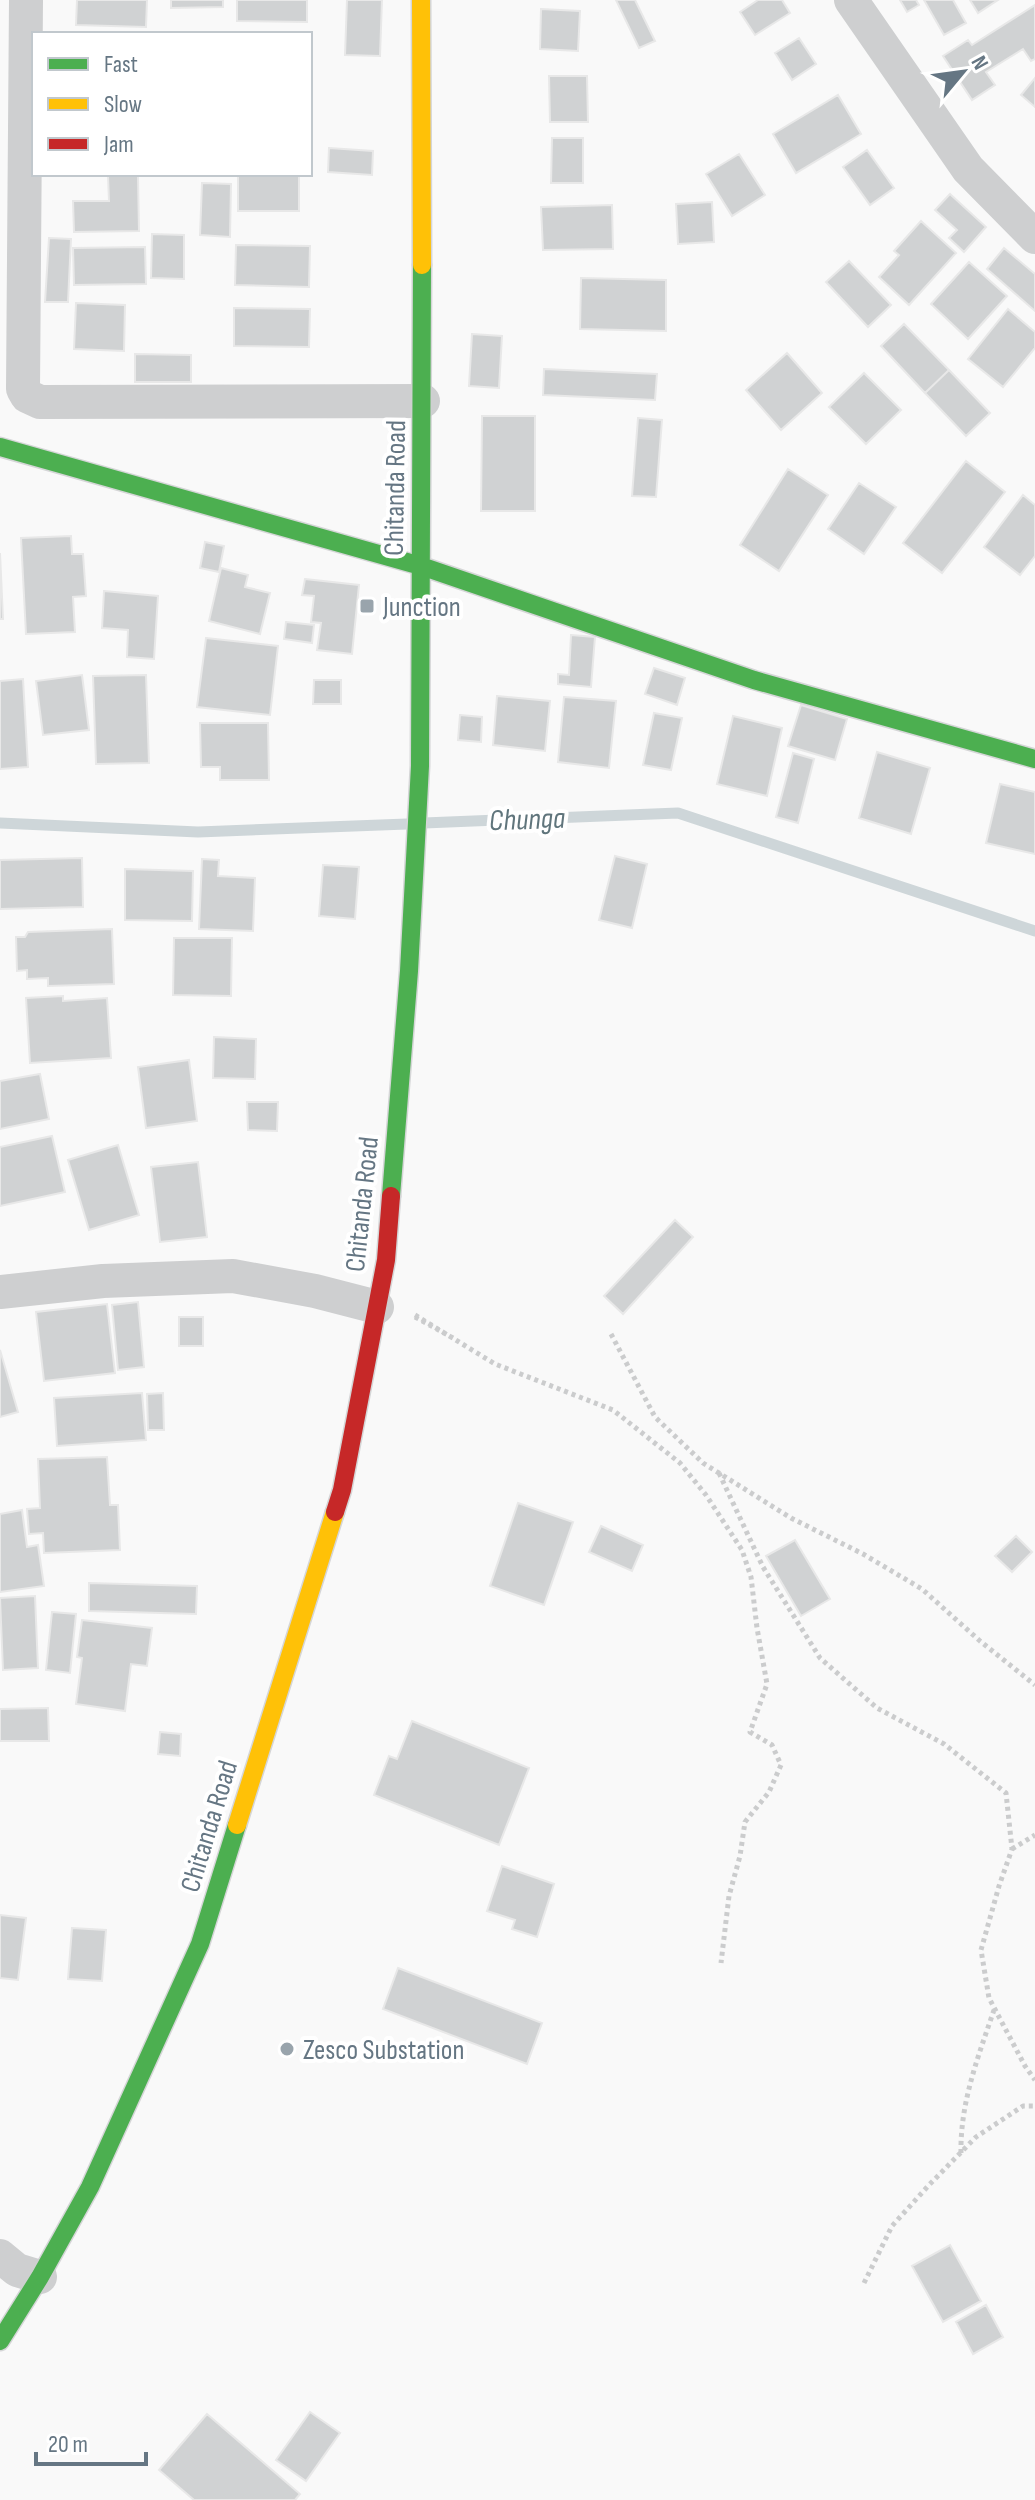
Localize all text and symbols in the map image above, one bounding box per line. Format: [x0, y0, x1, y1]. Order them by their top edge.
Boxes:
legend [32, 32, 312, 176]
north arrow [923, 32, 1003, 112]
text: Fast [104, 50, 138, 79]
text: N [965, 51, 994, 75]
text: Slow [104, 90, 142, 119]
text: Jam [103, 130, 134, 159]
street label: Chitanda Road [378, 420, 413, 556]
place label: Junction [382, 591, 461, 624]
marker: Junction [358, 597, 376, 615]
water label: Chunga [488, 801, 566, 839]
street label: Chitanda Road [339, 1135, 386, 1273]
street label: Chitanda Road [174, 1757, 245, 1896]
place label: Zesco Substation [303, 2034, 464, 2067]
marker: Zesco Substation [278, 2040, 296, 2058]
scale bar [36, 2416, 146, 2466]
text: 20 m [48, 2430, 88, 2459]

